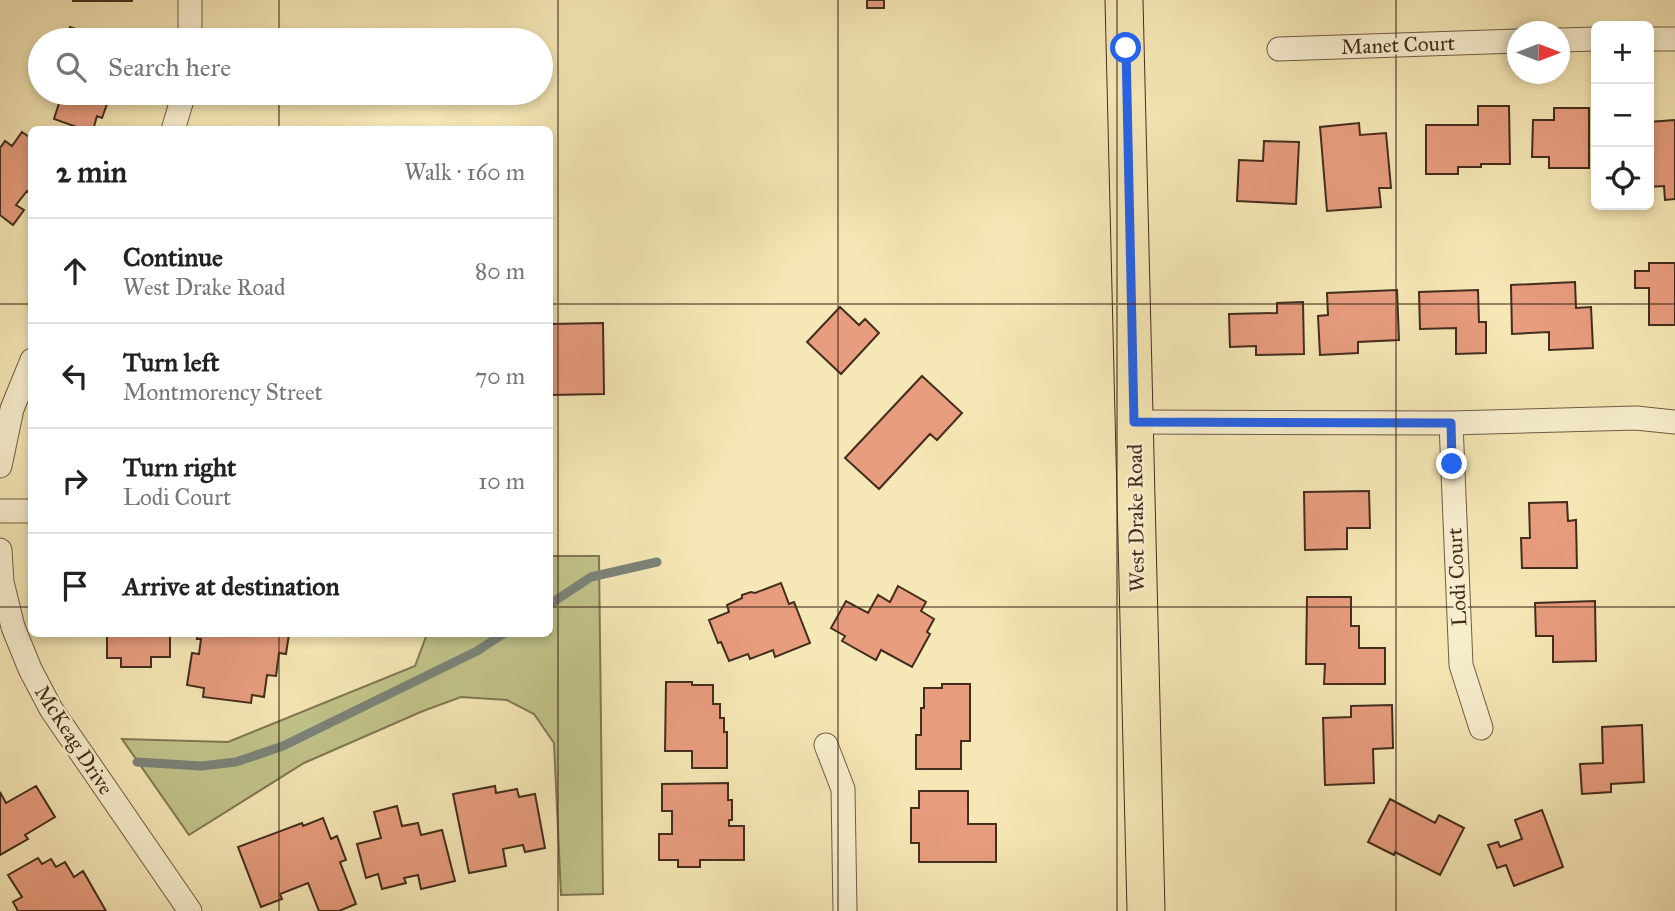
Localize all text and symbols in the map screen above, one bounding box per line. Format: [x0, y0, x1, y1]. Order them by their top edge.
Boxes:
north arrow [1507, 21, 1570, 84]
map controls [1591, 21, 1654, 210]
button: + [1591, 21, 1654, 84]
search box [28, 28, 553, 105]
street label: Manet Court [1341, 30, 1456, 60]
route start [1110, 32, 1141, 63]
icon: search [52, 48, 90, 86]
text: Search here [108, 51, 231, 83]
button: − [1591, 84, 1654, 147]
button: locate [1591, 147, 1654, 210]
text: 2 min [56, 154, 127, 190]
text: Walk · 160 m [404, 158, 525, 186]
text: Continue [123, 241, 223, 273]
icon: ahead [56, 252, 94, 290]
text: 80 m [475, 257, 525, 285]
text: West Drake Road [123, 273, 285, 301]
text: Turn left [123, 346, 219, 378]
icon: left [56, 357, 94, 395]
text: 70 m [475, 362, 525, 390]
text: Montmorency Street [123, 378, 323, 406]
street label: West Drake Road [1122, 443, 1150, 592]
route end [1436, 448, 1467, 479]
text: Turn right [123, 451, 236, 483]
icon: right [56, 462, 94, 500]
text: 10 m [478, 467, 525, 495]
text: Lodi Court [123, 483, 231, 511]
street label: Lodi Court [1441, 526, 1473, 627]
icon: arrive [56, 567, 94, 605]
text: Arrive at destination [123, 570, 340, 602]
street label: McKeag Drive [29, 680, 119, 800]

